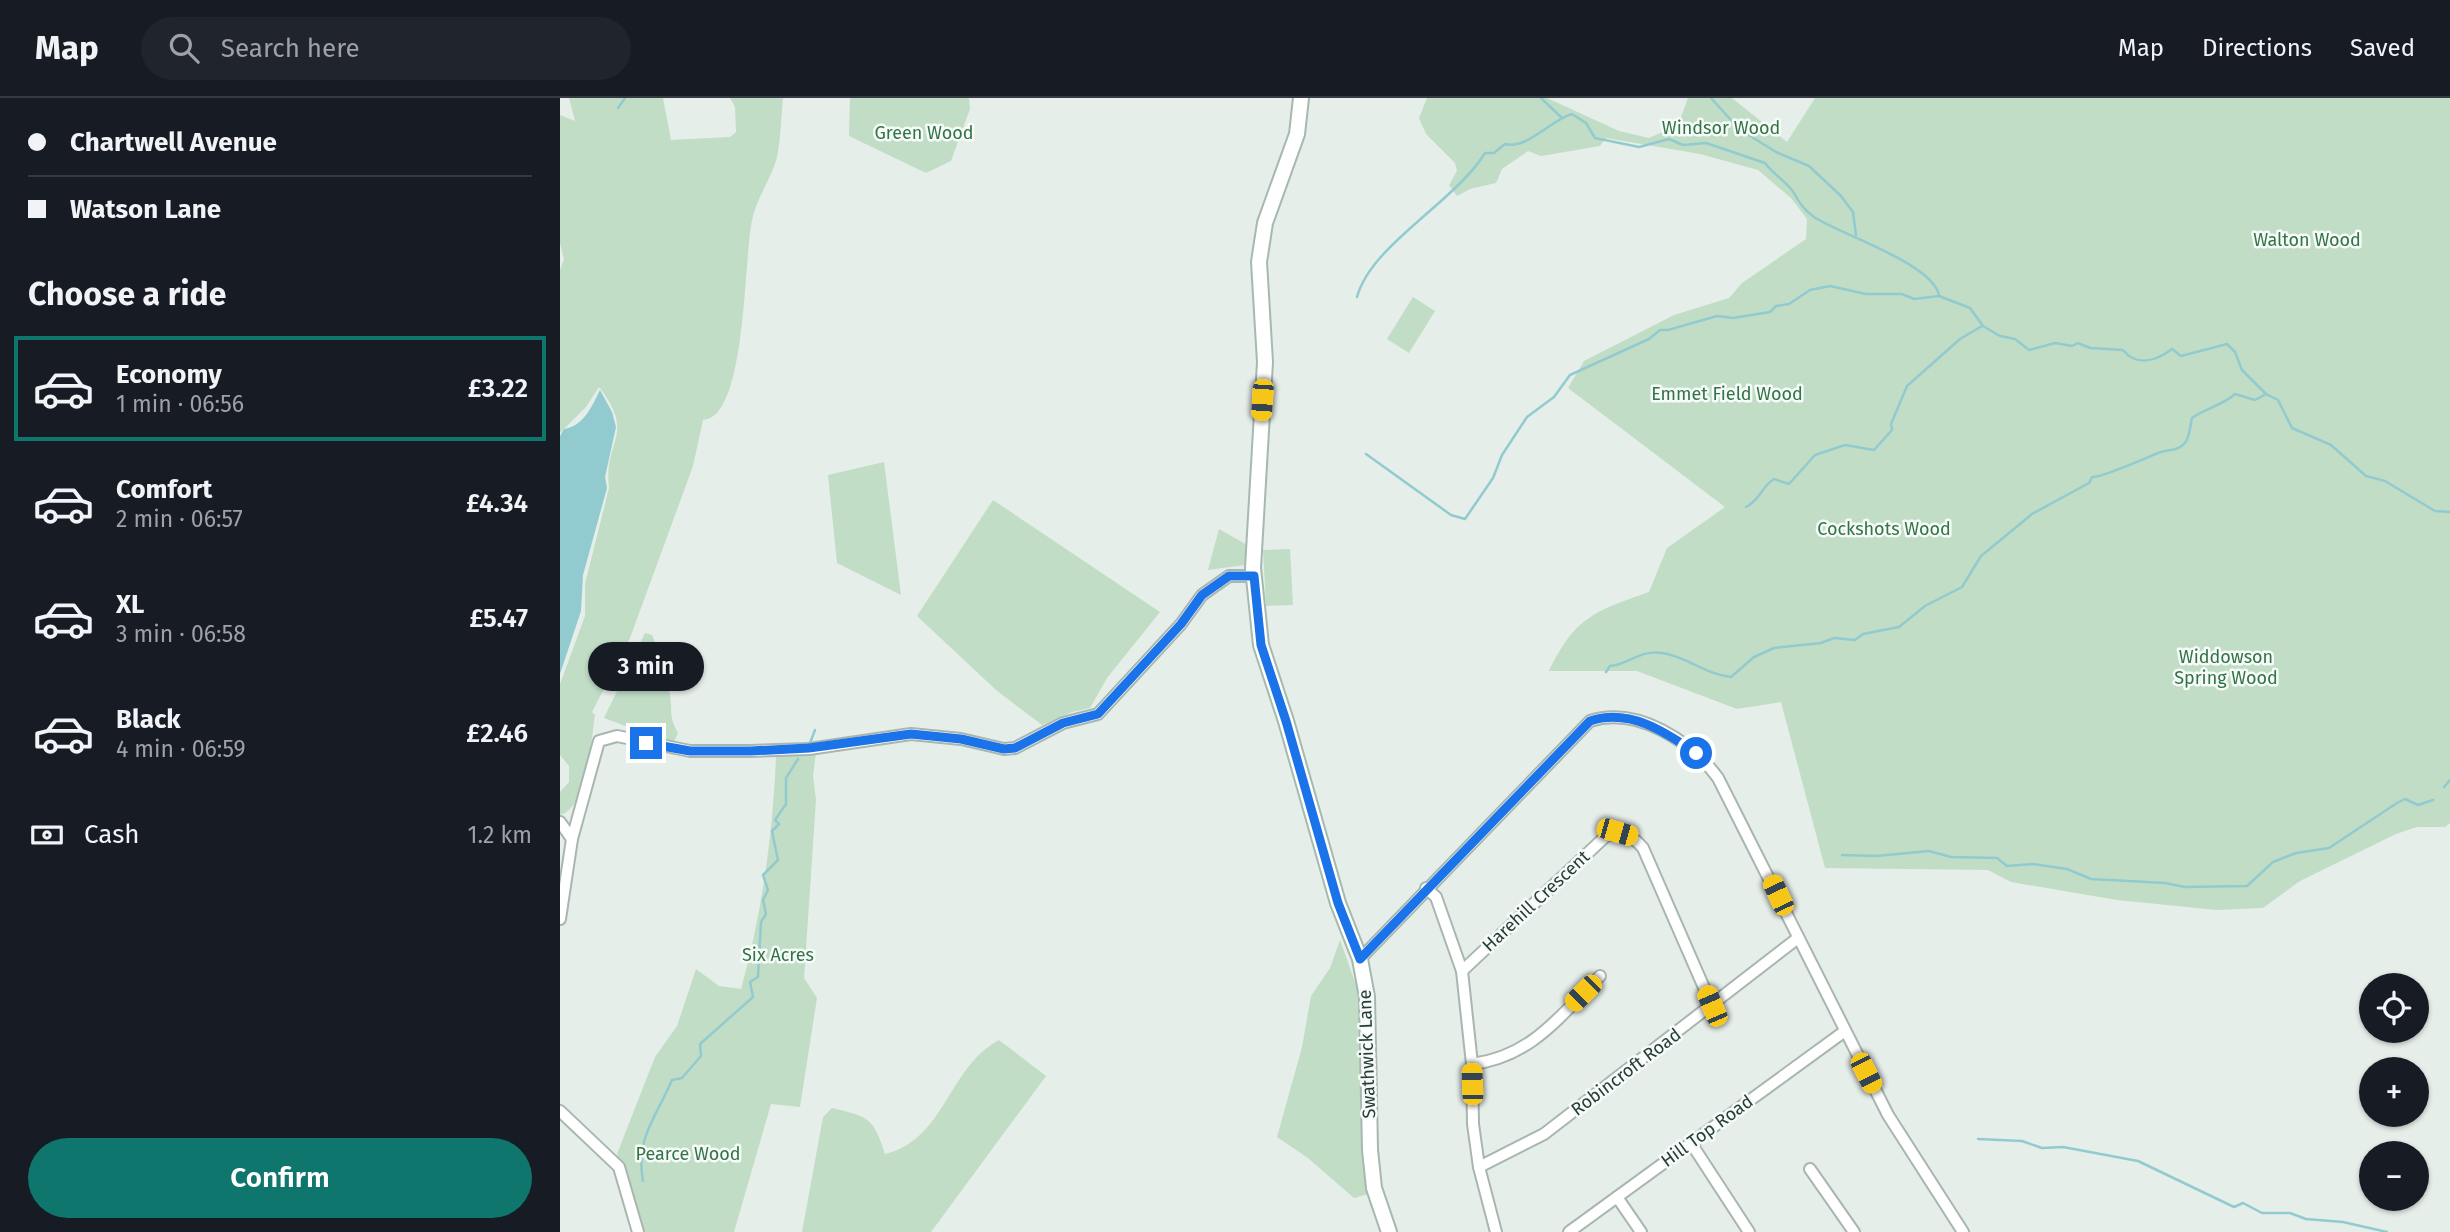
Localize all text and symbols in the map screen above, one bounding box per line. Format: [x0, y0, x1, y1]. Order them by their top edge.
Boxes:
search box [141, 17, 631, 80]
text: Map [35, 28, 99, 68]
icon: search [165, 29, 203, 67]
text: Search here [221, 33, 360, 64]
text: Map [2118, 34, 2164, 62]
text: Directions [2202, 34, 2312, 62]
text: Saved [2350, 34, 2415, 62]
park label: Windsor Wood [1662, 117, 1780, 139]
park label: Green Wood [874, 122, 974, 144]
text: Chartwell Avenue [70, 127, 277, 158]
text: Watson Lane [70, 194, 221, 225]
park label: Walton Wood [2253, 229, 2361, 251]
text: Choose a ride [28, 275, 226, 313]
icon: car [32, 357, 95, 420]
text: Economy [116, 359, 222, 390]
text: £3.22 [468, 373, 528, 404]
car [1251, 378, 1274, 422]
park label: Emmet Field Wood [1651, 383, 1803, 405]
text: 1 min · 06:56 [116, 390, 244, 418]
icon: car [32, 472, 95, 535]
text: Comfort [116, 474, 212, 505]
text: £4.34 [466, 488, 528, 519]
text: 2 min · 06:57 [116, 505, 243, 533]
park label: Cockshots Wood [1817, 518, 1951, 540]
icon: car [32, 587, 95, 650]
text: XL [116, 589, 144, 620]
text: £5.47 [469, 603, 528, 634]
text: 3 min · 06:58 [116, 620, 246, 648]
callout: 3 min [588, 642, 704, 690]
park label: Widdowson Spring Wood [2174, 646, 2278, 689]
text: 3 min [618, 652, 674, 680]
icon: car [32, 702, 95, 765]
text: Black [116, 704, 181, 735]
text: £2.46 [466, 718, 528, 749]
route end [630, 727, 662, 759]
text: 4 min · 06:59 [116, 735, 246, 763]
route start [1680, 737, 1712, 769]
icon: cash [28, 816, 66, 854]
car [1594, 816, 1641, 848]
text: Cash [84, 819, 140, 850]
text: 1.2 km [468, 821, 532, 849]
street label: Harehill Crescent [1478, 845, 1595, 956]
car [1760, 872, 1797, 918]
park label: Six Acres [742, 944, 814, 966]
car [1561, 971, 1606, 1015]
map controls [2359, 973, 2429, 1211]
button: locate [2359, 973, 2429, 1043]
car [1695, 983, 1730, 1029]
street label: Swathwick Lane [1354, 989, 1380, 1119]
street label: Robincroft Road [1567, 1024, 1685, 1120]
car [1848, 1050, 1885, 1096]
button: + [2359, 1057, 2429, 1127]
car [1461, 1063, 1484, 1105]
street label: Hill Top Road [1657, 1090, 1757, 1172]
button: Confirm [28, 1138, 532, 1218]
button: − [2359, 1141, 2429, 1211]
park label: Pearce Wood [635, 1143, 741, 1165]

